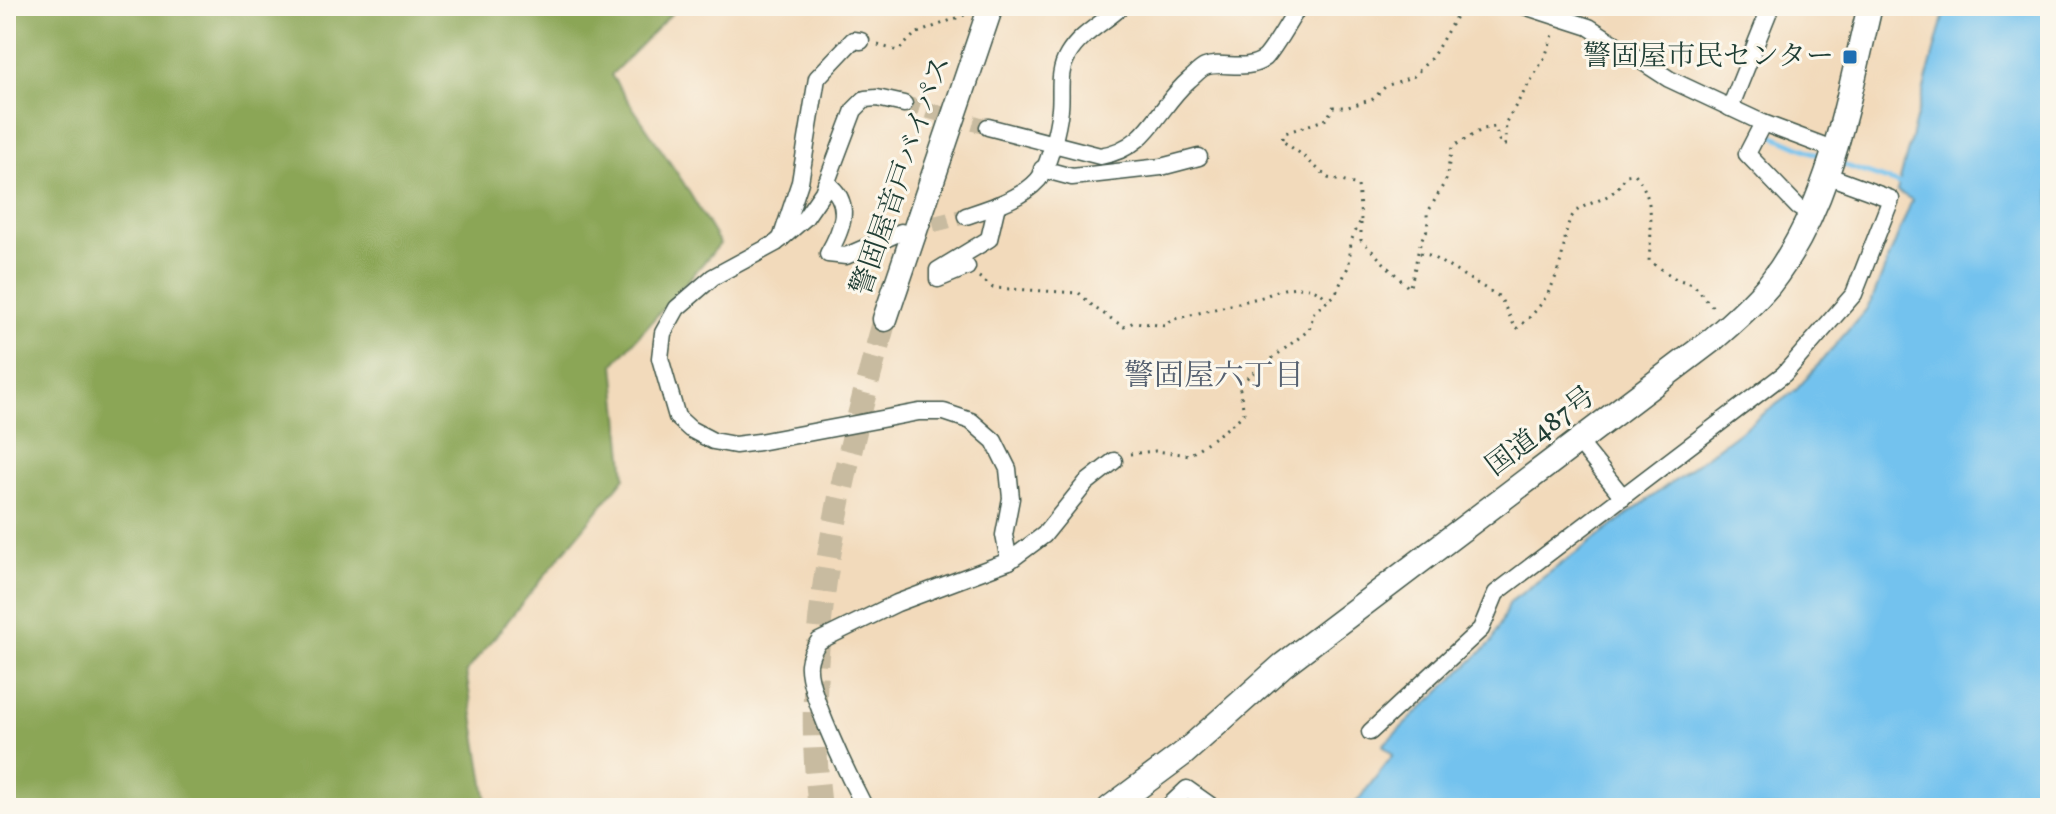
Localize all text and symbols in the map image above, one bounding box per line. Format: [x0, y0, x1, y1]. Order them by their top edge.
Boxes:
place label: 警固屋市民センター [1583, 38, 1834, 77]
marker: 警固屋市民センター [1841, 48, 1859, 66]
street label: 警固屋音戸バイパス [843, 51, 961, 301]
district label: 警固屋六丁目 [1124, 356, 1304, 398]
street label: 国道487号 [1478, 378, 1604, 486]

